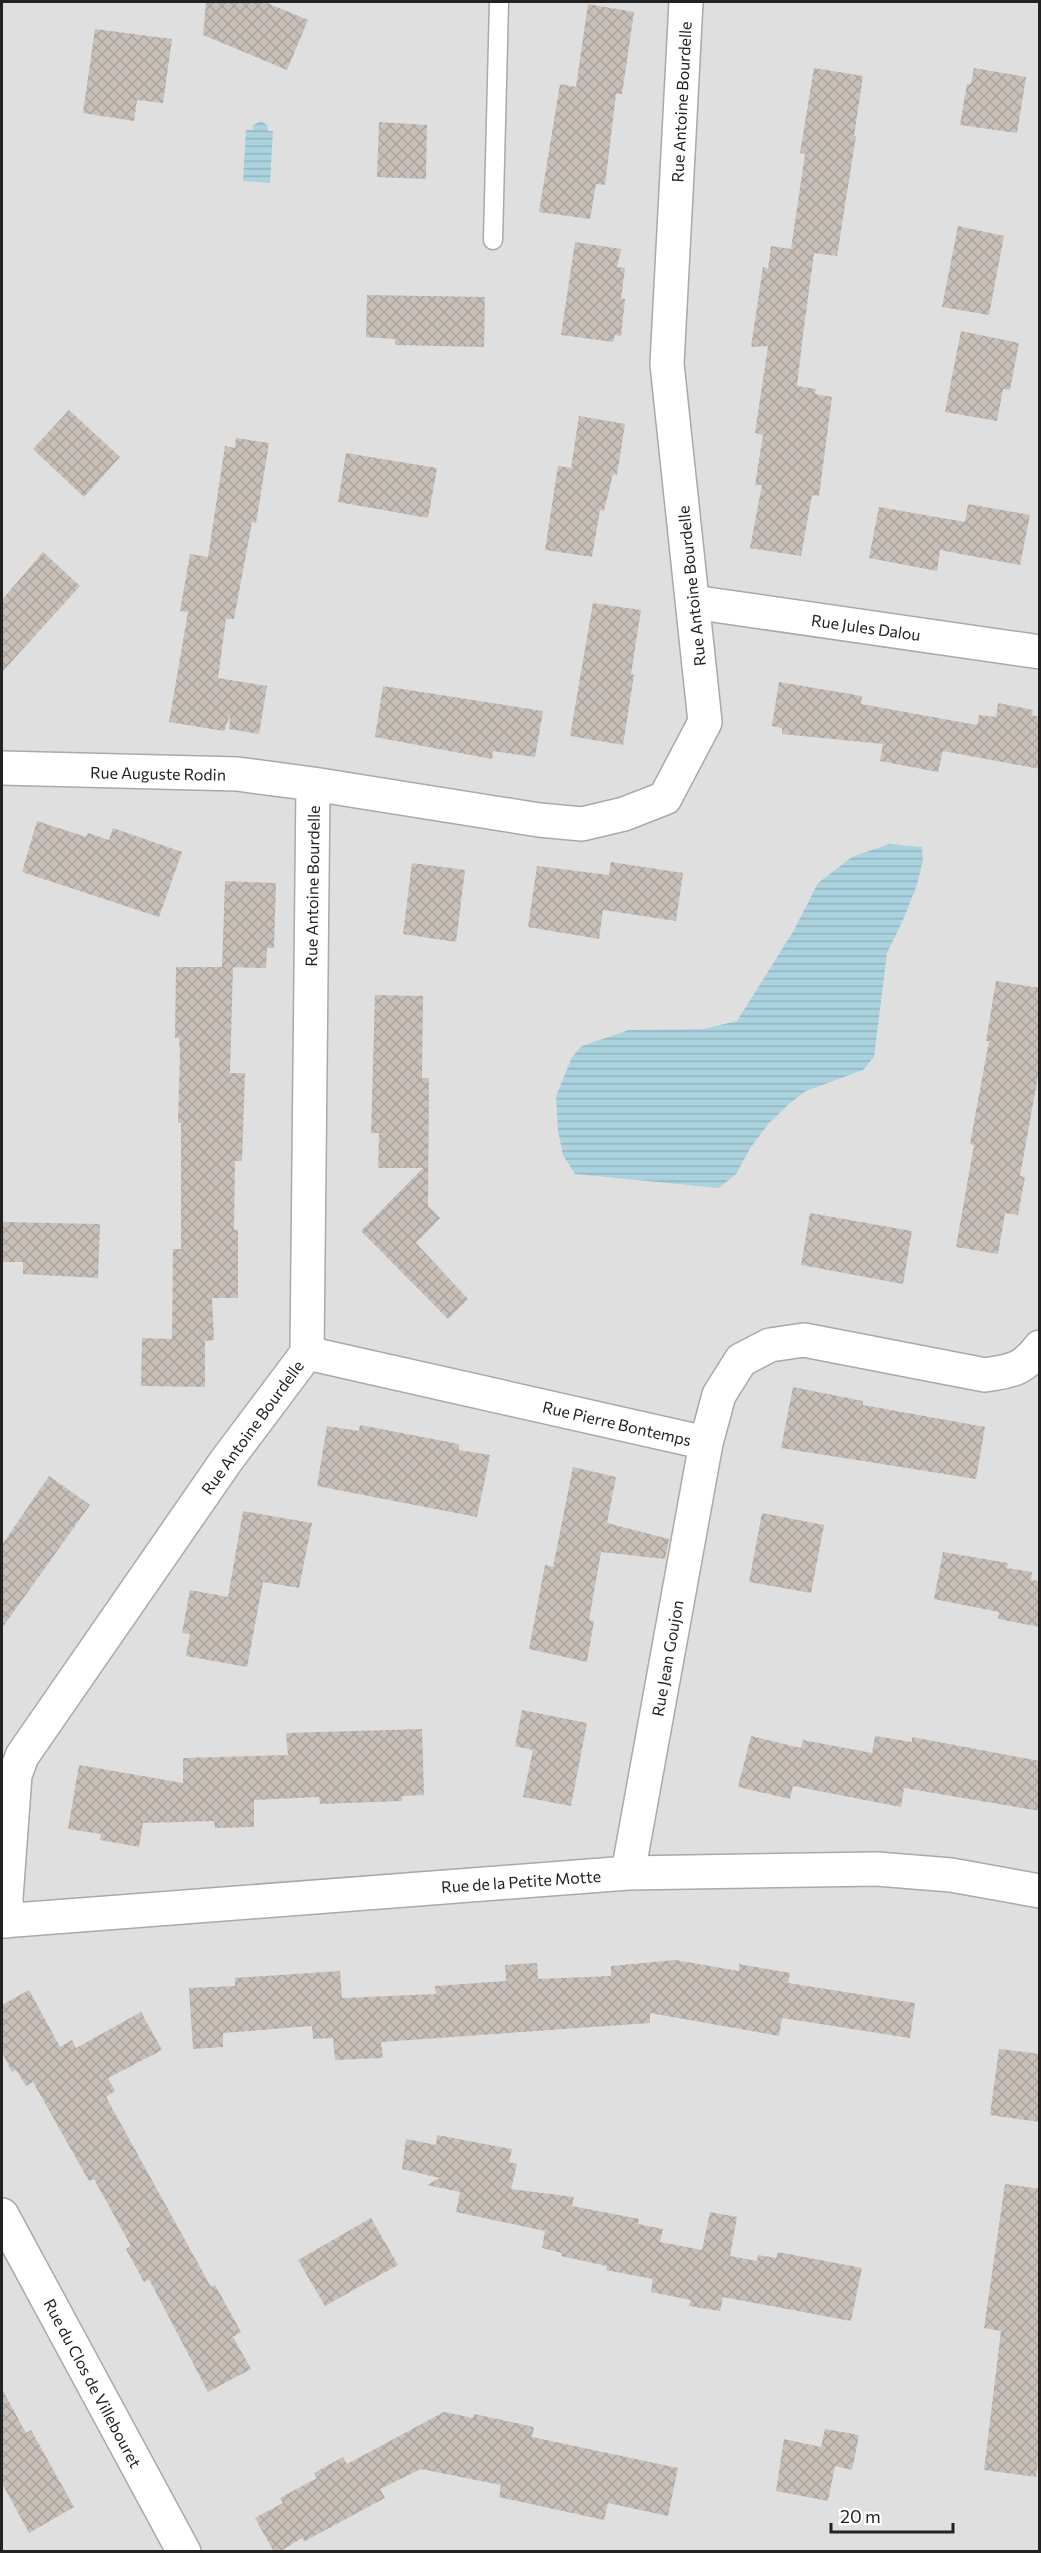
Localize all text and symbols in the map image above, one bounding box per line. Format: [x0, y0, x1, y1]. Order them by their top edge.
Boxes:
street label: Rue Antoine Bourdelle [667, 21, 695, 183]
street label: Rue Antoine Bourdelle [673, 505, 709, 667]
street label: Rue Jules Dalou [810, 610, 922, 644]
street label: Rue Auguste Rodin [90, 762, 226, 784]
street label: Rue Antoine Bourdelle [301, 805, 323, 967]
street label: Rue Antoine Bourdelle [197, 1356, 307, 1498]
street label: Rue Pierre Bontemps [541, 1397, 693, 1449]
street label: Rue Jean Goujon [647, 1598, 687, 1718]
street label: Rue de la Petite Motte [440, 1866, 602, 1896]
street label: Rue du Clos de Villebouret [40, 2295, 146, 2471]
scale bar [831, 2496, 952, 2534]
text: 20 m [840, 2505, 881, 2527]

